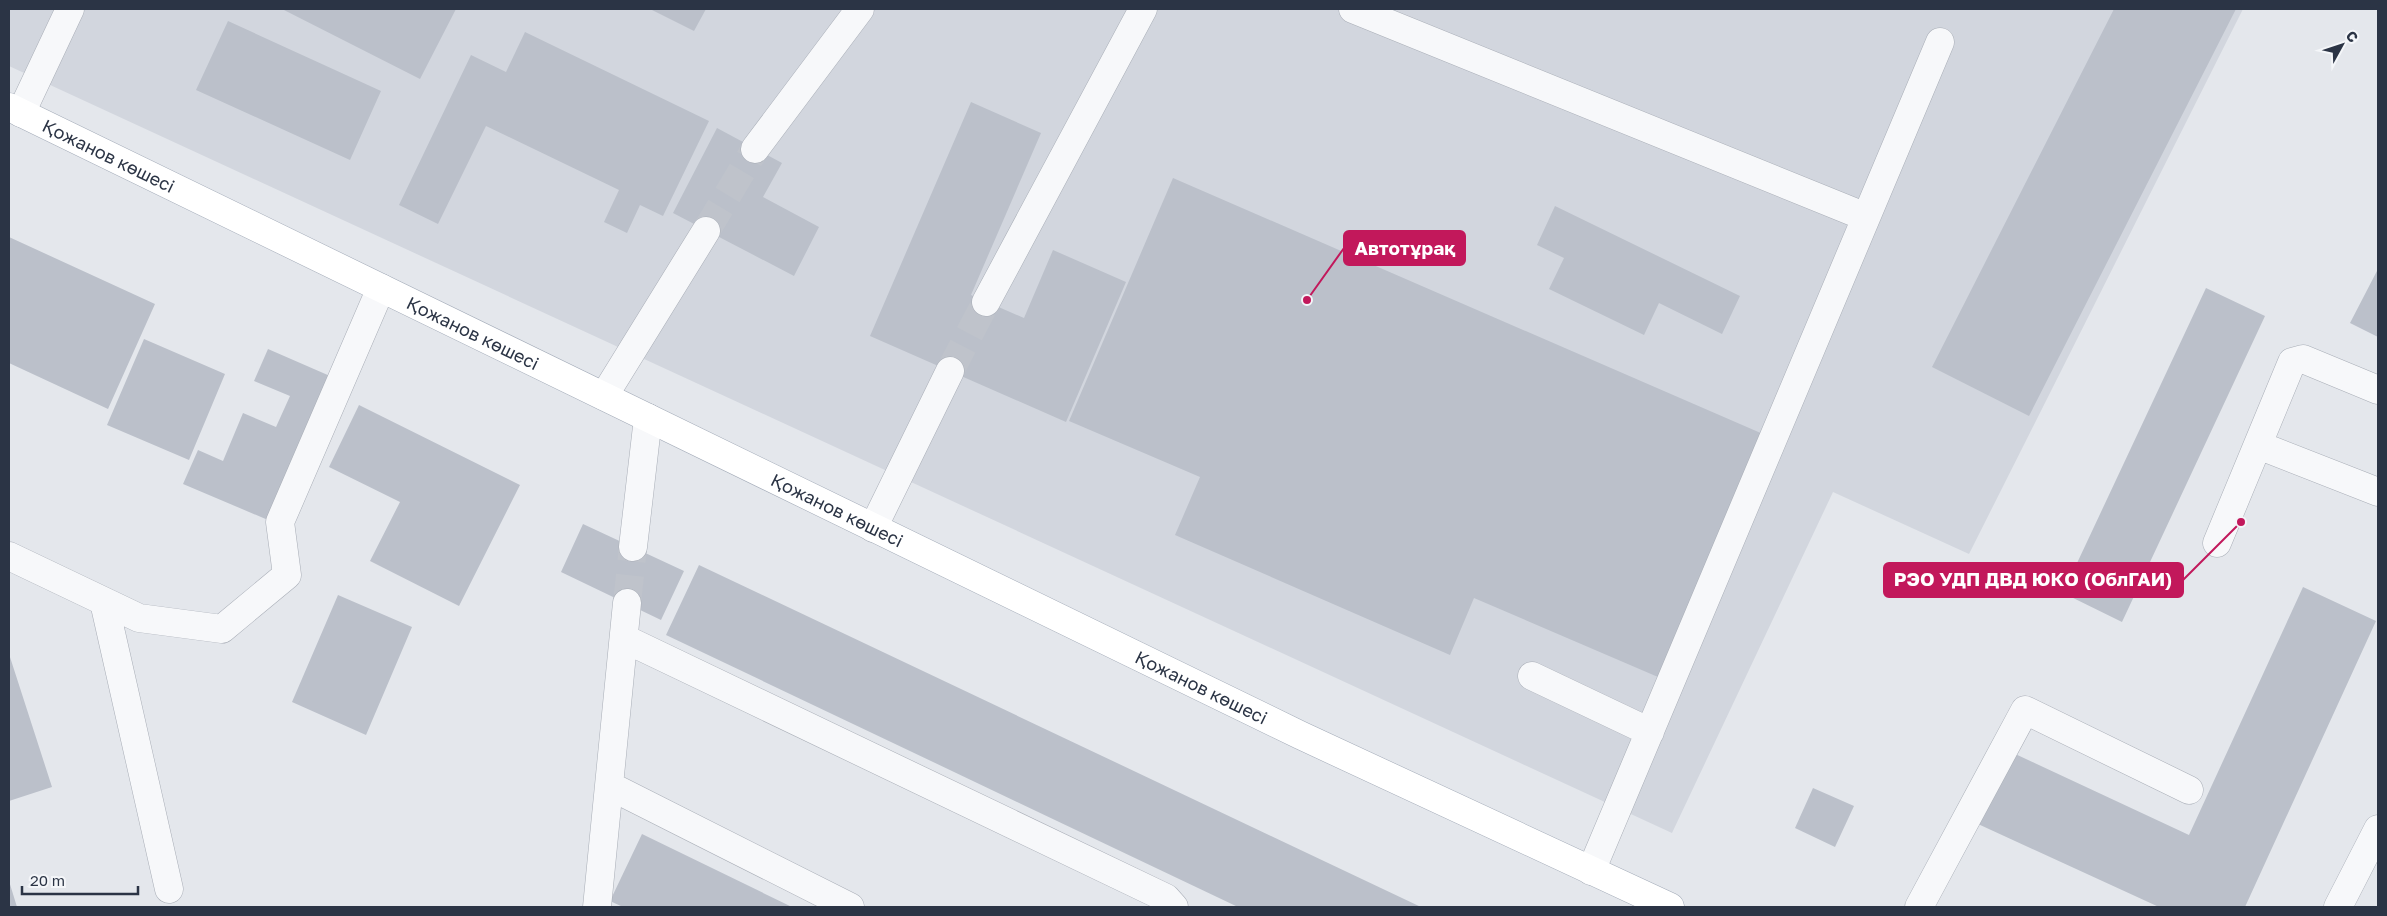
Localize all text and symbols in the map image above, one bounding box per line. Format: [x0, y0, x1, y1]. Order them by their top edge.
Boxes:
north arrow [2317, 20, 2367, 70]
text: С [2343, 27, 2362, 46]
street label: Қожанов көшесі [39, 114, 179, 197]
callout: Автотұрақ [1344, 231, 1465, 265]
text: Автотұрақ [1355, 236, 1455, 259]
street label: Қожанов көшесі [403, 291, 543, 374]
street label: Қожанов көшесі [767, 468, 907, 551]
callout: РЭО УДП ДВД ЮКО (ОблГАИ) [1884, 563, 2183, 597]
text: РЭО УДП ДВД ЮКО (ОблГАИ) [1894, 567, 2172, 590]
street label: Қожанов көшесі [1132, 646, 1271, 729]
scale bar [22, 864, 139, 896]
text: 20 m [30, 871, 65, 889]

